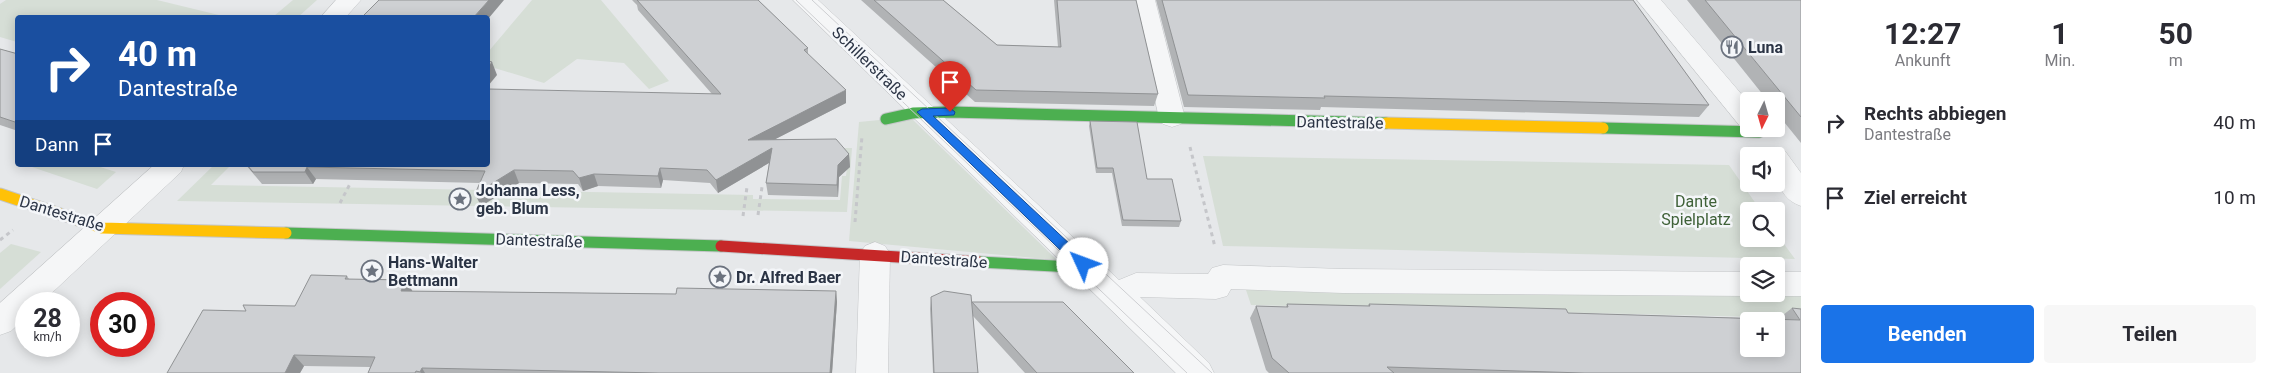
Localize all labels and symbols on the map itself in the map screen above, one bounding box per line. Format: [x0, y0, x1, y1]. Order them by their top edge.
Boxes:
street label: Schillerstraße [828, 23, 911, 104]
restaurant icon: Luna [1720, 35, 1744, 59]
place label: Luna [1748, 38, 1783, 57]
pin [929, 61, 971, 112]
north arrow [1740, 92, 1785, 138]
street label: Dantestraße [1296, 112, 1384, 133]
place label: Johanna Less, geb. Blum [476, 181, 580, 218]
place icon: Johanna Less, geb. Blum [448, 187, 472, 211]
street label: Dantestraße [17, 192, 106, 235]
park label: Dante Spielplatz [1661, 192, 1731, 229]
street label: Dantestraße [495, 229, 583, 252]
position arrow [1056, 237, 1108, 289]
street label: Dantestraße [900, 247, 988, 272]
place label: Hans-Walter Bettmann [388, 253, 478, 290]
place icon: Hans-Walter Bettmann [360, 259, 384, 283]
place icon: Dr. Alfred Baer [708, 265, 732, 289]
place label: Dr. Alfred Baer [736, 268, 841, 287]
speed limit sign: 30 [90, 292, 155, 357]

